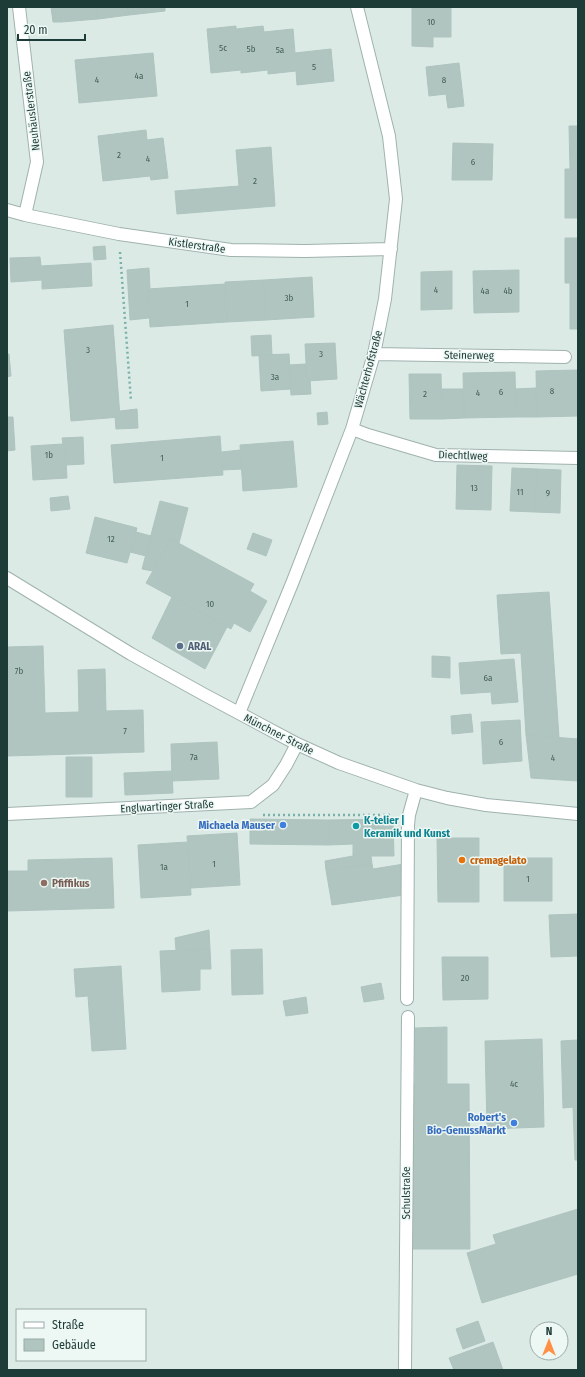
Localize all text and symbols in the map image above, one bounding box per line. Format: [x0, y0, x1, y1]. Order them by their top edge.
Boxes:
scale bar [18, 16, 85, 42]
house number: 10 [427, 17, 435, 27]
text: 20 m [24, 23, 48, 37]
house number: 5c [219, 43, 227, 53]
house number: 5b [247, 44, 256, 54]
house number: 5a [276, 45, 285, 55]
house number: 5 [312, 62, 316, 72]
street label: Neuhäuslerstraße [20, 70, 43, 151]
house number: 4a [135, 71, 144, 81]
house number: 4 [95, 75, 100, 85]
house number: 8 [442, 75, 447, 85]
house number: 2 [117, 150, 121, 160]
house number: 4 [146, 154, 151, 164]
house number: 6 [471, 157, 476, 167]
house number: 2 [253, 176, 257, 186]
street label: Kistlerstraße [168, 235, 226, 256]
house number: 4 [434, 285, 439, 295]
house number: 4a [481, 286, 490, 296]
house number: 4b [503, 286, 513, 296]
house number: 3b [285, 293, 294, 303]
house number: 1 [185, 299, 189, 309]
street label: Wächterhofstraße [352, 329, 385, 409]
house number: 3 [86, 345, 90, 355]
house number: 3 [319, 349, 323, 359]
street label: Steinerweg [444, 349, 495, 362]
house number: 3a [271, 372, 280, 382]
house number: 8 [550, 386, 555, 396]
house number: 6 [499, 387, 504, 397]
house number: 4 [476, 388, 481, 398]
house number: 2 [423, 389, 427, 399]
street label: Diechtlweg [438, 448, 489, 463]
house number: 1b [45, 450, 53, 460]
house number: 1 [160, 453, 164, 463]
house number: 13 [470, 483, 478, 493]
house number: 11 [517, 487, 523, 497]
house number: 9 [546, 488, 550, 498]
house number: 12 [107, 534, 115, 544]
house number: 10 [206, 599, 214, 609]
place label: ARAL [187, 640, 212, 653]
marker: ARAL [175, 641, 185, 651]
house number: 7b [15, 666, 23, 676]
house number: 6a [484, 673, 493, 683]
street label: Münchner Straße [242, 711, 316, 758]
house number: 7 [123, 726, 127, 736]
house number: 6 [499, 737, 504, 747]
house number: 7a [190, 752, 198, 762]
house number: 4 [551, 753, 556, 763]
street label: Englwartinger Straße [120, 798, 214, 815]
place label: K-telier | Keramik und Kunst [364, 814, 450, 840]
place label: Michaela Mauser [198, 819, 276, 832]
marker: Michaela Mauser [278, 820, 288, 830]
marker: K-telier | Keramik und Kunst [351, 821, 361, 831]
place label: cremagelato [470, 854, 527, 867]
marker: cremagelato [457, 855, 467, 865]
house number: 1 [212, 859, 216, 869]
house number: 1a [160, 862, 169, 872]
house number: 1 [526, 874, 530, 884]
place label: Pfiffikus [52, 877, 90, 890]
marker: Pfiffikus [39, 878, 49, 888]
house number: 20 [461, 973, 470, 983]
house number: 4c [510, 1079, 518, 1089]
place label: Robert's Bio-GenussMarkt [427, 1111, 506, 1137]
marker: Robert's Bio-GenussMarkt [509, 1118, 519, 1128]
street label: Schulstraße [400, 1166, 413, 1220]
legend [16, 1309, 146, 1361]
text: Straße [52, 1318, 84, 1332]
north arrow [529, 1321, 569, 1361]
text: N [546, 1325, 552, 1338]
text: Gebäude [52, 1338, 96, 1352]

